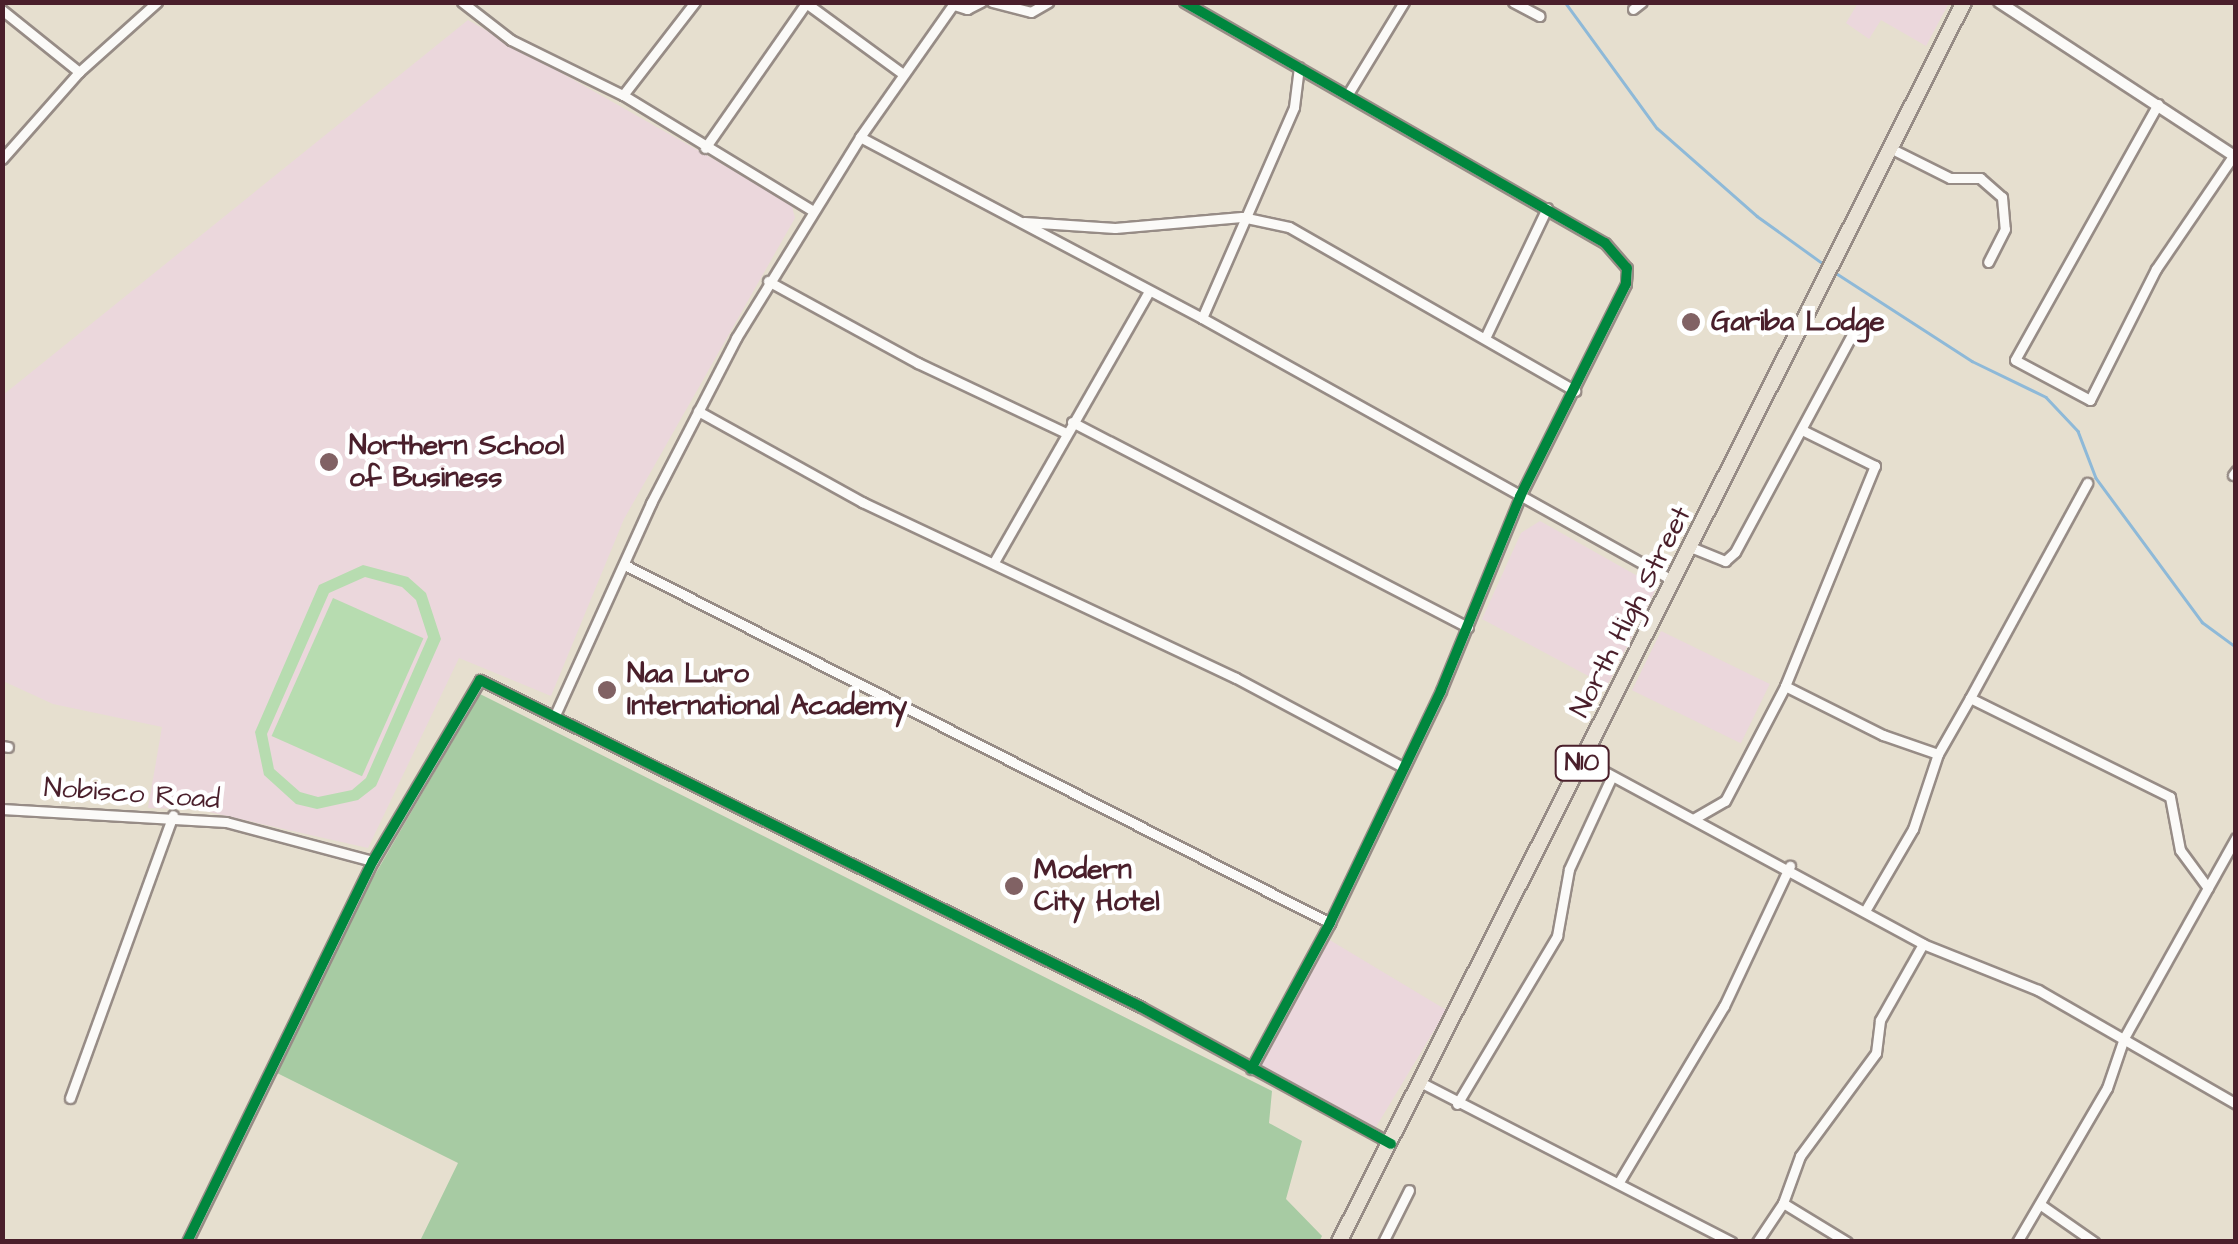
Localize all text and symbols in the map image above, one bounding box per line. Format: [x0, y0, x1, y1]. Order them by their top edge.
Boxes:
place label: Gariba Lodge [1711, 305, 1885, 339]
marker: Gariba Lodge [1680, 311, 1702, 333]
place label: Northern School of Business [349, 429, 564, 495]
marker: Northern School of Business [318, 451, 340, 473]
street label: North High Street [1563, 501, 1699, 723]
place label: Naa Luro International Academy [627, 657, 907, 723]
marker: Naa Luro International Academy [596, 679, 618, 701]
road number: N10 [1554, 743, 1610, 783]
street label: Nobisco Road [43, 771, 221, 817]
place label: Modern City Hotel [1034, 853, 1160, 919]
marker: Modern City Hotel [1003, 875, 1025, 897]

